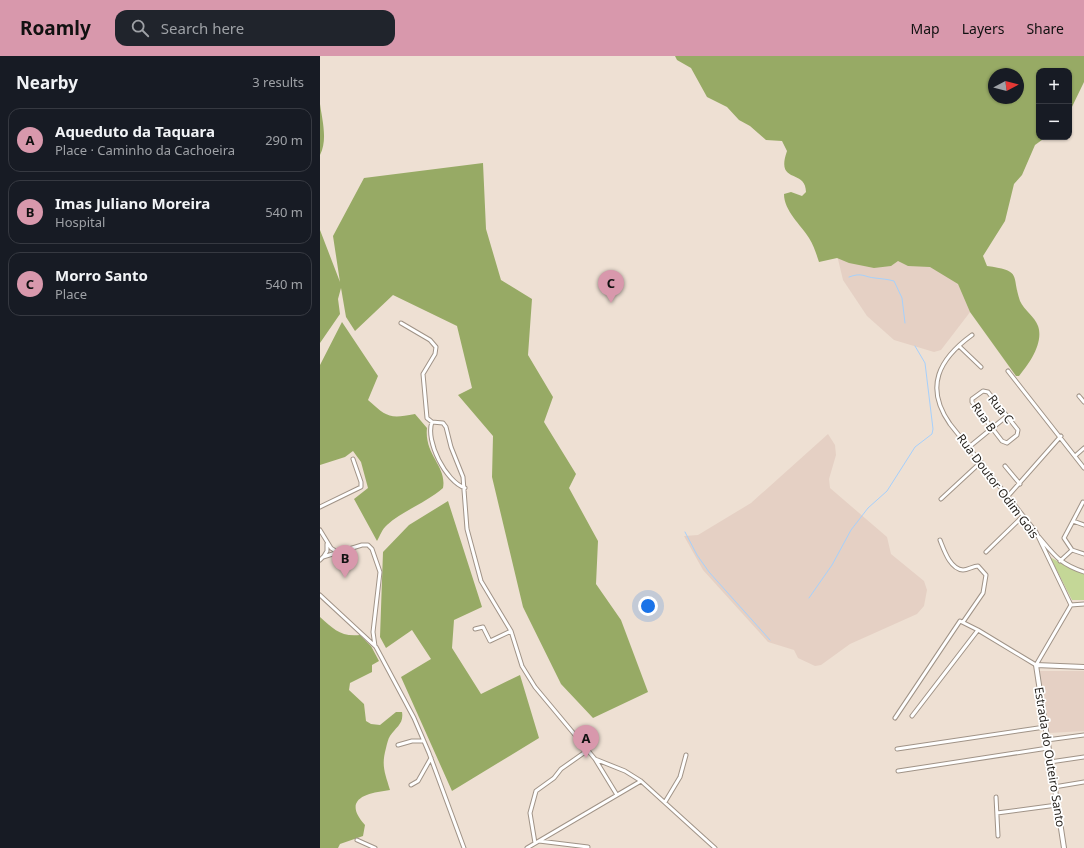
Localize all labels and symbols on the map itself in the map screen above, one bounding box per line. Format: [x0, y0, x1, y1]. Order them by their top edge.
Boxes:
north arrow [988, 68, 1024, 104]
pin: C [598, 270, 624, 303]
street label: Rua C [984, 391, 1018, 427]
street label: Rua B [968, 399, 1000, 435]
street label: Rua Doutor Odim Gois [953, 430, 1043, 542]
pin: B [332, 545, 358, 578]
your location [638, 596, 658, 616]
street label: Estrada do Outeiro Santo [1031, 686, 1069, 828]
pin: A [573, 725, 599, 758]

